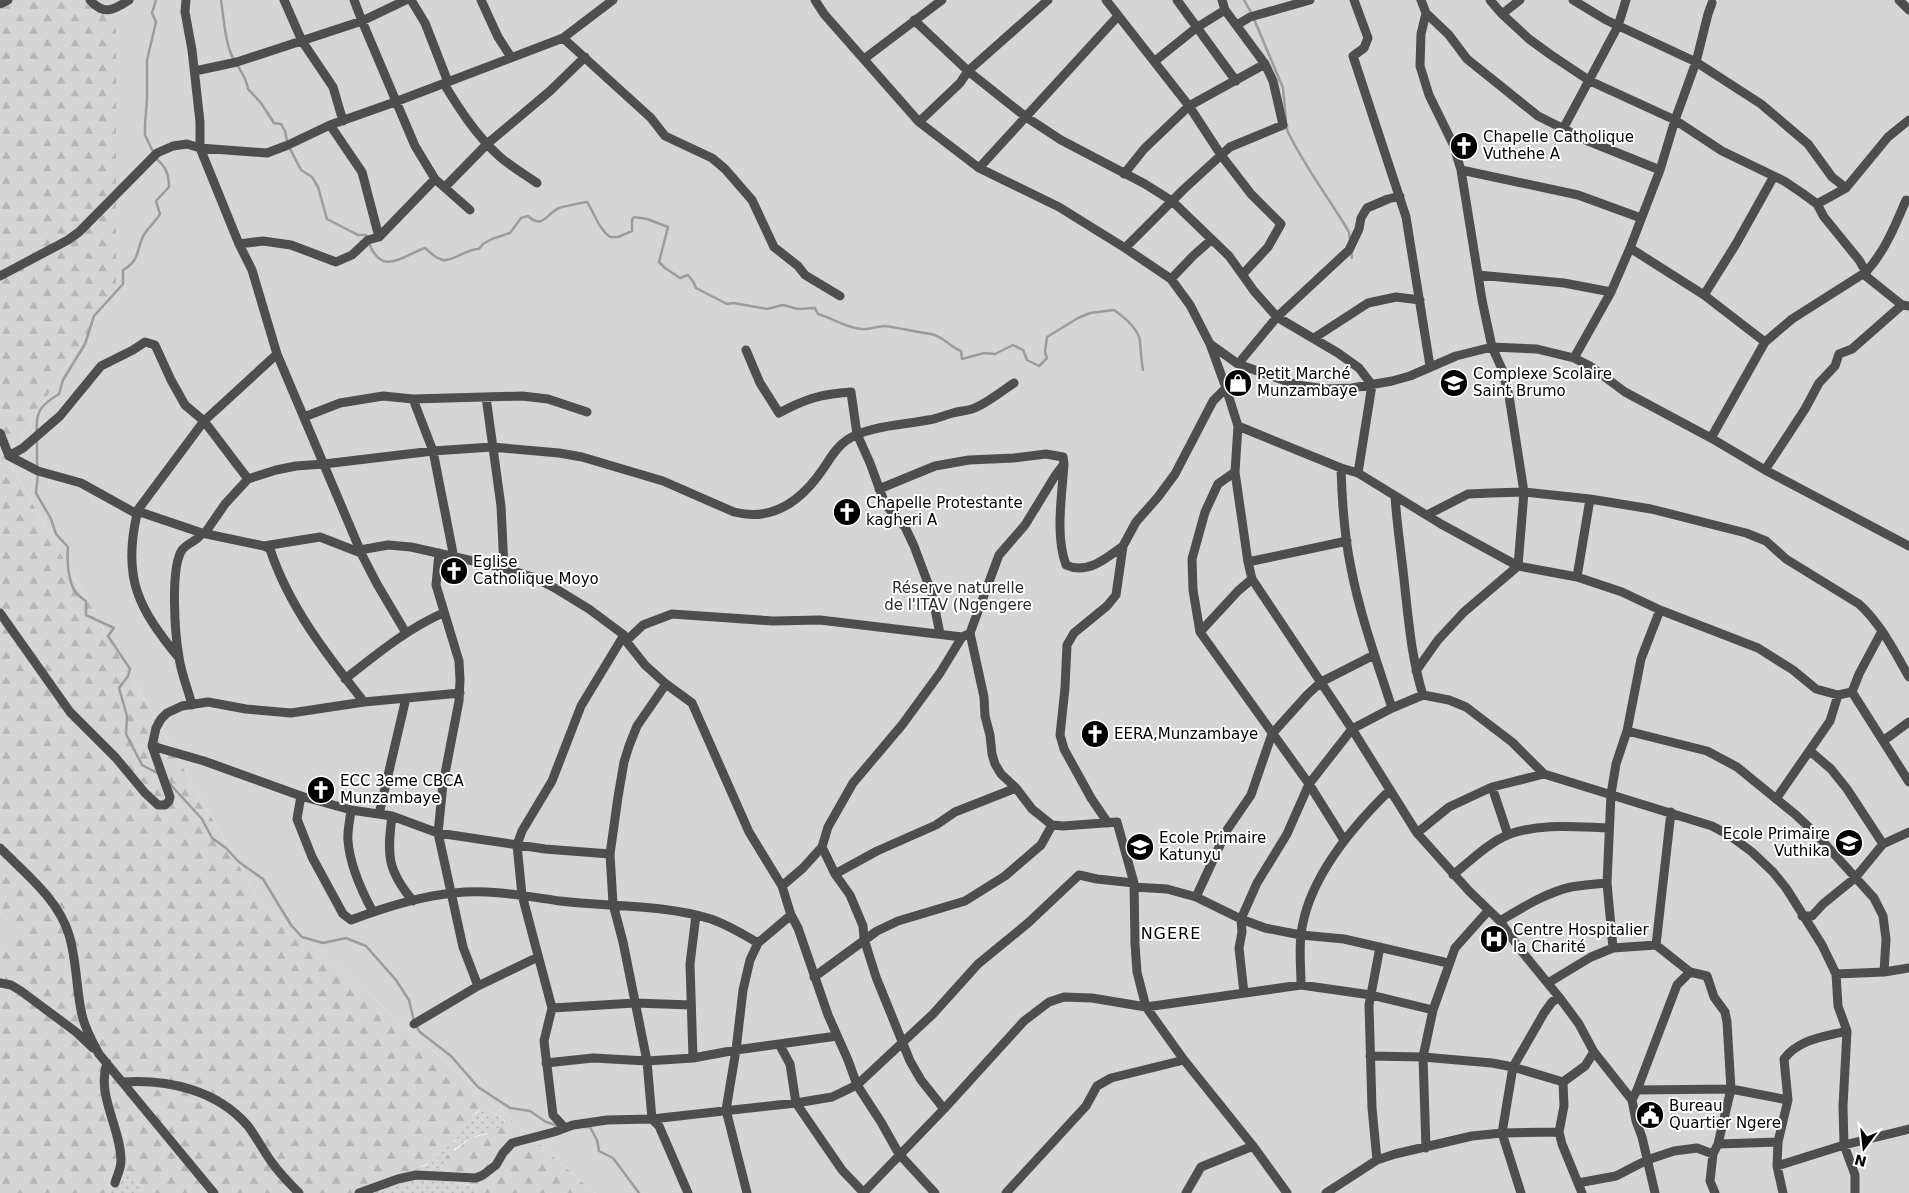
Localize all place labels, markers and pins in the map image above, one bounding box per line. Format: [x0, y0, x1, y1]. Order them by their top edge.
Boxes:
place label: Chapelle Catholique Vuthehe A [1483, 128, 1634, 163]
church icon: Chapelle Catholique Vuthehe A [1449, 131, 1479, 161]
place label: Petit Marché Munzambaye [1257, 365, 1357, 400]
place label: Complexe Scolaire Saint Brumo [1473, 365, 1612, 400]
shop icon: Petit Marché Munzambaye [1223, 368, 1253, 398]
school or university icon: Complexe Scolaire Saint Brumo [1439, 368, 1469, 398]
place label: Chapelle Protestante kagheri A [866, 494, 1023, 529]
church icon: Chapelle Protestante kagheri A [832, 497, 862, 527]
place label: Eglise Catholique Moyo [473, 553, 599, 588]
church icon: Eglise Catholique Moyo [439, 556, 469, 586]
church icon: EERA,Munzambaye [1080, 719, 1110, 749]
place label: EERA,Munzambaye [1114, 725, 1258, 743]
place label: ECC 3eme CBCA Munzambaye [340, 772, 465, 807]
church icon: ECC 3eme CBCA Munzambaye [306, 775, 336, 805]
place label: Ecole Primaire Vuthika [1723, 825, 1830, 860]
school or university icon: Ecole Primaire Vuthika [1834, 828, 1864, 858]
place label: Ecole Primaire Katunyu [1159, 829, 1266, 864]
school or university icon: Ecole Primaire Katunyu [1125, 832, 1155, 862]
place label: Centre Hospitalier la Charité [1513, 921, 1650, 956]
hospital icon: Centre Hospitalier la Charité [1479, 924, 1509, 954]
place label: Bureau Quartier Ngere [1669, 1097, 1781, 1132]
public building icon: Bureau Quartier Ngere [1635, 1100, 1665, 1130]

